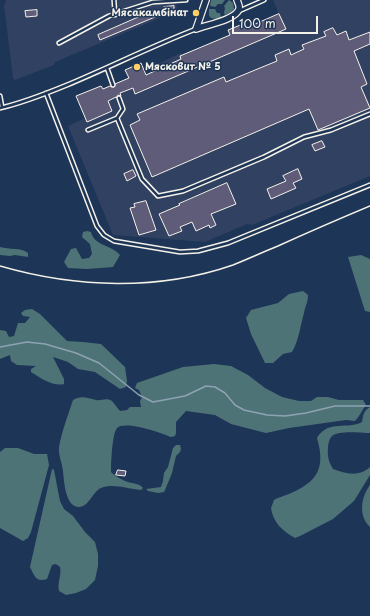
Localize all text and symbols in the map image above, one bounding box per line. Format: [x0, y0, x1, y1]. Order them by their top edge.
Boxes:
place label: Мясакамбінат [112, 7, 188, 19]
marker: Мясакамбінат [191, 8, 201, 18]
scale bar [234, 8, 320, 34]
text: 100 m [239, 14, 276, 32]
place label: Мясковит № 5 [145, 61, 221, 73]
marker: Мясковит № 5 [132, 62, 142, 72]

